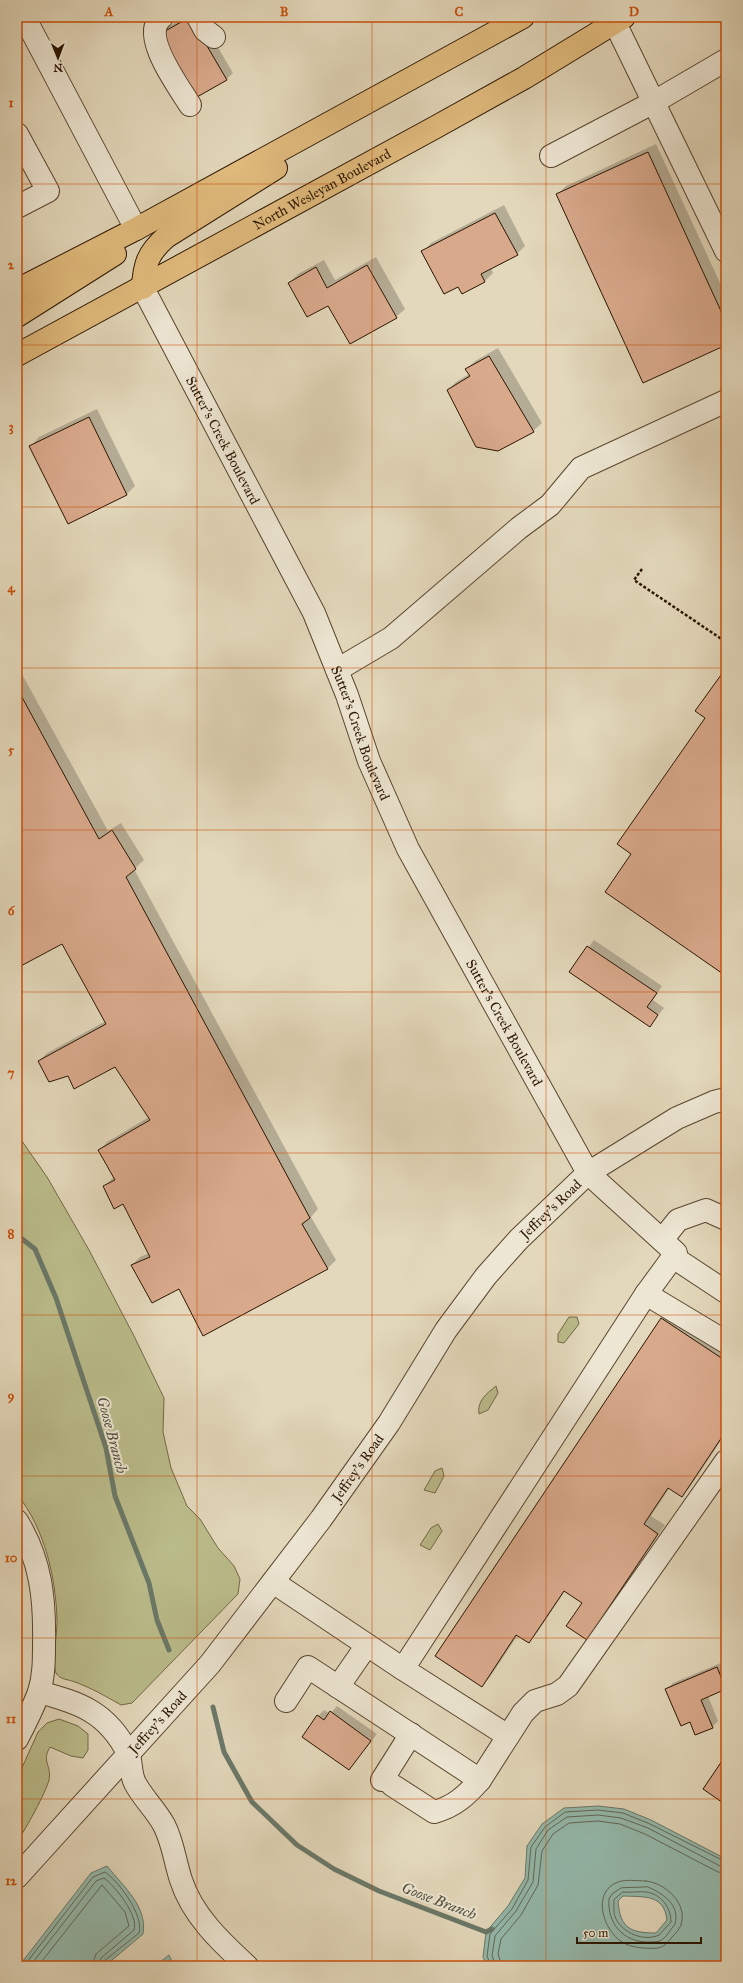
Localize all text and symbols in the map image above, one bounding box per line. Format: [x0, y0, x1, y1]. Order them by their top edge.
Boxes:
text: A [104, 4, 114, 20]
text: B [280, 4, 289, 20]
text: C [455, 4, 464, 20]
text: D [629, 4, 639, 20]
north arrow [38, 38, 78, 78]
text: N [53, 61, 63, 74]
text: 1 [8, 95, 14, 111]
street label: North Wesleyan Boulevard [250, 145, 394, 234]
text: 2 [8, 257, 15, 273]
street label: Sutter's Creek Boulevard [182, 374, 263, 507]
text: 3 [8, 419, 14, 435]
text: 4 [7, 580, 15, 596]
street label: Sutter's Creek Boulevard [327, 663, 393, 803]
text: 5 [8, 742, 15, 758]
text: 6 [8, 903, 16, 919]
street label: Sutter's Creek Boulevard [462, 956, 546, 1089]
text: 7 [8, 1065, 15, 1081]
street label: Jeffrey's Road [515, 1176, 585, 1245]
text: 8 [8, 1226, 15, 1242]
text: 9 [8, 1388, 15, 1404]
water label: Goose Branch [93, 1395, 131, 1476]
street label: Jeffrey's Road [327, 1431, 387, 1507]
text: 10 [5, 1550, 18, 1566]
street label: Jeffrey's Road [124, 1688, 190, 1759]
text: 11 [6, 1711, 16, 1727]
text: 12 [5, 1873, 17, 1889]
water label: Goose Branch [399, 1879, 480, 1924]
scale bar [577, 1919, 701, 1945]
text: 50 m [583, 1926, 608, 1940]

